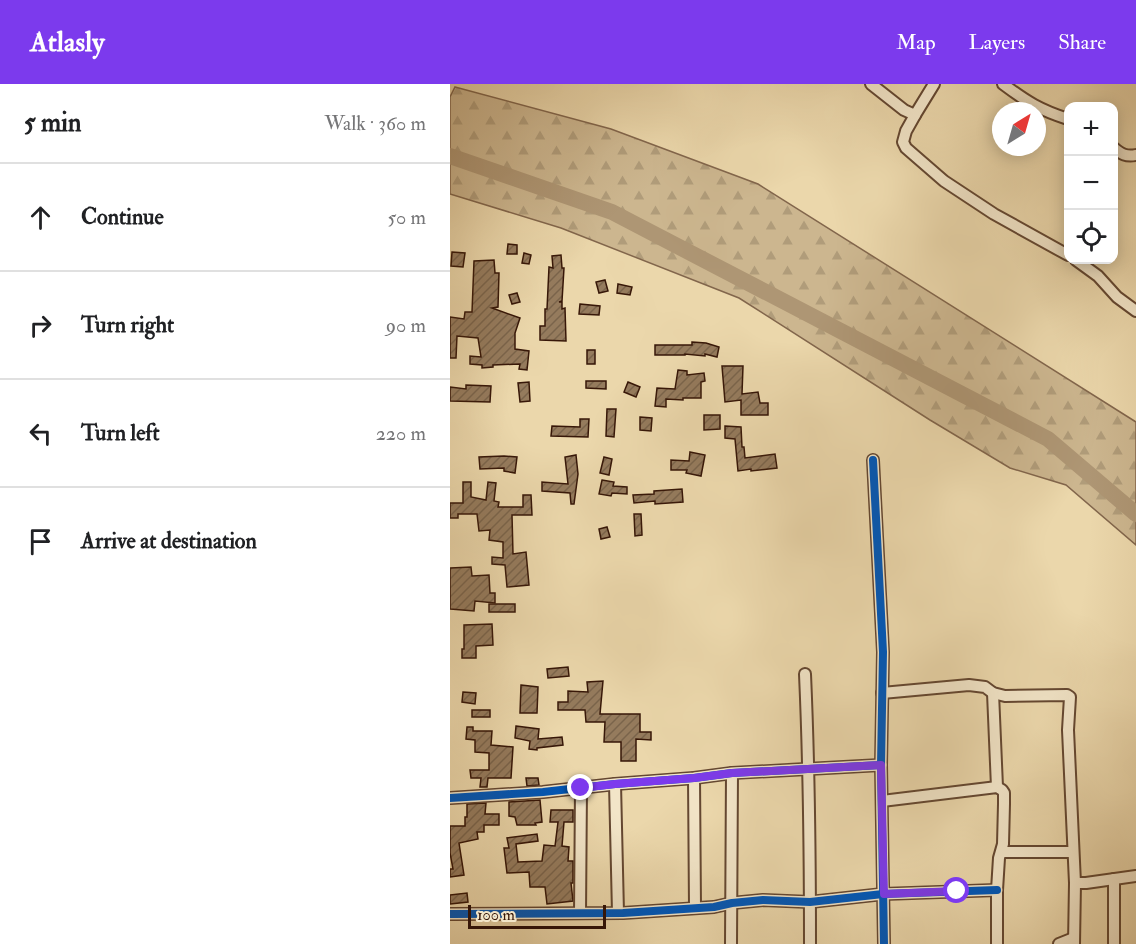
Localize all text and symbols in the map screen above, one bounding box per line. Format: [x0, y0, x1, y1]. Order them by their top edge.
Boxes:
text: Atlasly [30, 25, 104, 60]
text: Map [896, 29, 936, 56]
text: Layers [969, 29, 1025, 56]
text: Share [1058, 29, 1106, 56]
north arrow [992, 102, 1046, 156]
map controls [1064, 102, 1118, 264]
button: + [1064, 102, 1118, 156]
text: 5 min [24, 107, 81, 139]
text: Walk · 360 m [324, 111, 426, 136]
button: − [1064, 156, 1118, 210]
icon: ahead [24, 201, 57, 234]
text: Continue [81, 203, 164, 231]
text: 50 m [387, 205, 426, 230]
button: locate [1064, 210, 1118, 264]
icon: right [24, 309, 57, 342]
text: Turn right [81, 311, 174, 339]
text: 90 m [386, 313, 426, 338]
icon: left [24, 417, 57, 450]
text: Turn left [81, 419, 160, 447]
text: 220 m [376, 421, 426, 446]
icon: arrive [24, 525, 57, 558]
text: Arrive at destination [81, 527, 257, 555]
route end [567, 774, 593, 800]
route start [943, 877, 969, 903]
scale bar [468, 902, 606, 930]
text: 100 m [477, 905, 515, 925]

